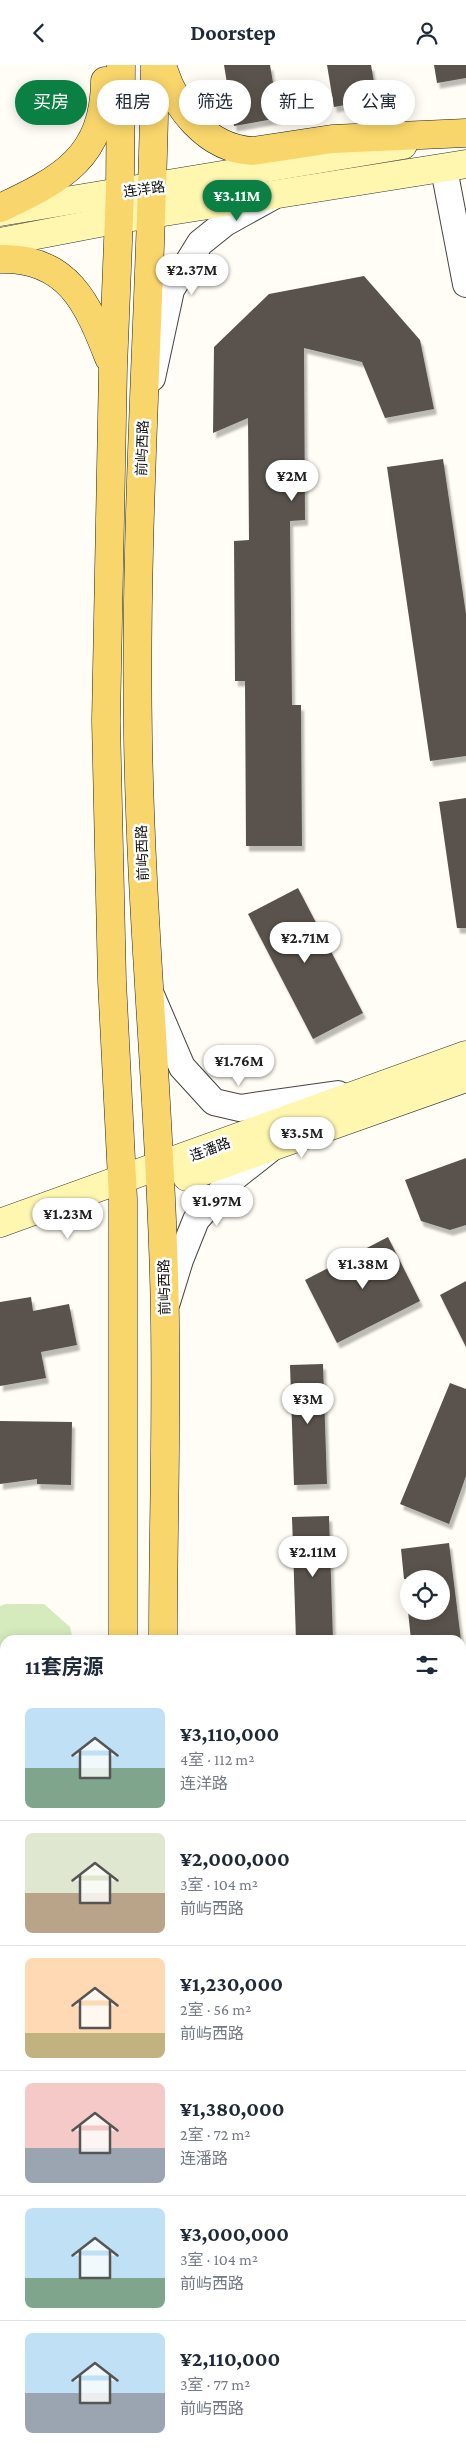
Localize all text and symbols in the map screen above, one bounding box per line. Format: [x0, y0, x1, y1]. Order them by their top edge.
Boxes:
icon: back [25, 19, 53, 47]
icon: person [413, 19, 441, 47]
text: Doorstep [190, 20, 276, 45]
chip: 买房 [15, 80, 87, 125]
chip: 租房 [97, 80, 169, 125]
chip: 筛选 [179, 80, 251, 125]
chip: 新上 [261, 80, 333, 125]
chip: 公寓 [343, 80, 415, 125]
street label: 连洋路 [122, 178, 166, 200]
pin: ¥3.11M [196, 179, 278, 222]
text: ¥3.11M [214, 187, 260, 204]
pin: ¥2.37M [151, 253, 233, 296]
text: ¥2.37M [167, 261, 217, 278]
street label: 前屿西路 [133, 420, 151, 476]
pin: ¥2M [268, 459, 316, 502]
text: ¥2M [277, 467, 308, 484]
street label: 前屿西路 [133, 825, 151, 881]
pin: ¥2.71M [264, 921, 346, 964]
text: ¥2.71M [281, 929, 329, 946]
pin: ¥1.76M [198, 1045, 280, 1087]
text: ¥1.76M [214, 1052, 264, 1069]
pin: ¥3.5M [267, 1117, 337, 1159]
text: ¥3.5M [281, 1124, 323, 1141]
street label: 连潘路 [188, 1134, 232, 1164]
pin: ¥1.97M [176, 1185, 258, 1227]
text: ¥1.97M [192, 1192, 242, 1209]
pin: ¥1.23M [27, 1197, 109, 1240]
text: ¥1.23M [43, 1205, 93, 1222]
pin: ¥1.38M [322, 1247, 404, 1290]
text: ¥1.38M [338, 1255, 388, 1272]
street label: 前屿西路 [156, 1259, 172, 1315]
pin: ¥3M [284, 1383, 332, 1425]
text: ¥3M [293, 1390, 323, 1407]
pin: ¥2.11M [272, 1535, 354, 1578]
text: ¥2.11M [289, 1543, 337, 1560]
map controls [400, 1570, 450, 1620]
button: locate [400, 1570, 450, 1620]
icon: filters [413, 1651, 441, 1679]
text: 11套房源 [25, 1655, 104, 1679]
text: ¥3,110,000 [180, 1722, 279, 1746]
icon: home [65, 1728, 125, 1788]
text: 4室 · 112 m² [180, 1751, 254, 1768]
text: 连洋路 [180, 1775, 228, 1792]
text: ¥2,000,000 [180, 1847, 290, 1871]
icon: home [65, 1853, 125, 1913]
text: 3室 · 104 m² [180, 1876, 258, 1893]
text: 前屿西路 [180, 1900, 244, 1917]
text: ¥1,230,000 [180, 1972, 283, 1996]
icon: home [65, 1978, 125, 2038]
text: 2室 · 56 m² [180, 2001, 251, 2018]
text: 前屿西路 [180, 2025, 244, 2042]
text: ¥1,380,000 [180, 2097, 284, 2121]
icon: home [65, 2103, 125, 2163]
text: 2室 · 72 m² [180, 2126, 251, 2143]
text: 连潘路 [180, 2150, 228, 2167]
text: ¥3,000,000 [180, 2222, 289, 2246]
icon: home [65, 2228, 125, 2288]
text: 3室 · 104 m² [180, 2251, 258, 2268]
text: 前屿西路 [180, 2275, 244, 2292]
text: ¥2,110,000 [180, 2347, 280, 2371]
icon: home [65, 2353, 125, 2413]
text: 3室 · 77 m² [180, 2376, 250, 2393]
text: 前屿西路 [180, 2400, 244, 2417]

